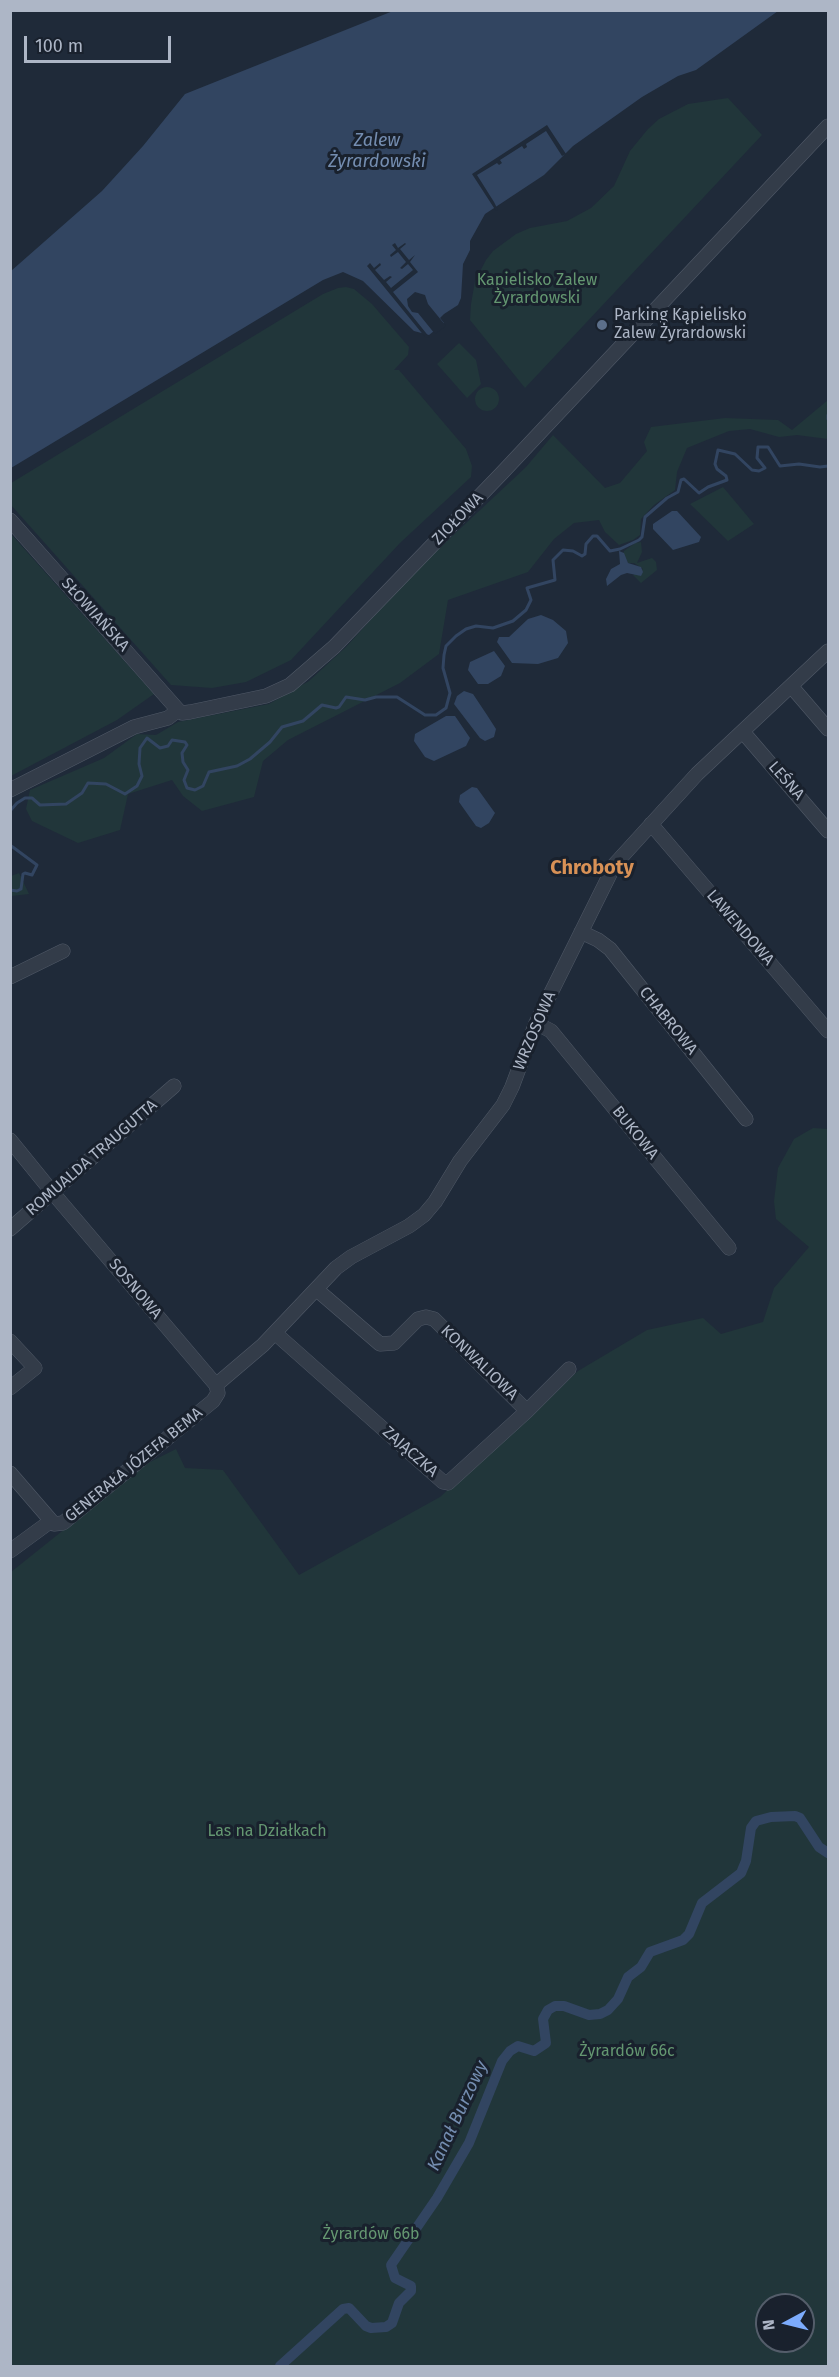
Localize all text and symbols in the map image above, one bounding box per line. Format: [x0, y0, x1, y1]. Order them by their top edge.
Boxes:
scale bar [27, 24, 174, 62]
text: 100 m [35, 35, 83, 57]
water label: Zalew Żyrardowski [328, 130, 426, 172]
park label: Kapielisko Zalew Żyrardowski [477, 271, 597, 309]
place label: Parking Kąpielisko Zalew Żyrardowski [614, 306, 747, 344]
marker: Parking Kąpielisko Zalew Żyrardowski [595, 318, 609, 332]
street label: ZIOŁOWA [428, 489, 488, 549]
street label: SŁOWIAŃSKA [57, 574, 133, 656]
street label: LEŚNA [764, 758, 808, 804]
district label: Chroboty [550, 856, 634, 880]
street label: LAWENDOWA [702, 886, 778, 970]
street label: CHABROWA [635, 983, 701, 1059]
street label: WRZOSOWA [510, 989, 560, 1073]
street label: ROMUALDA TRAUGUTTA [23, 1096, 161, 1220]
street label: BUKOWA [608, 1102, 662, 1164]
street label: SOSNOWA [104, 1255, 166, 1323]
street label: KONWALIOWA [436, 1321, 522, 1405]
street label: GENERAŁA JÓZEFA BEMA [61, 1404, 207, 1526]
street label: ZAJĄCZKA [378, 1423, 442, 1481]
park label: Las na Działkach [207, 1822, 327, 1842]
park label: Żyrardów 66c [579, 2042, 675, 2062]
water label: Kanał Burzowy [423, 2058, 493, 2174]
park label: Żyrardów 66b [322, 2225, 420, 2245]
north arrow [755, 2293, 815, 2353]
text: N [759, 2319, 779, 2331]

